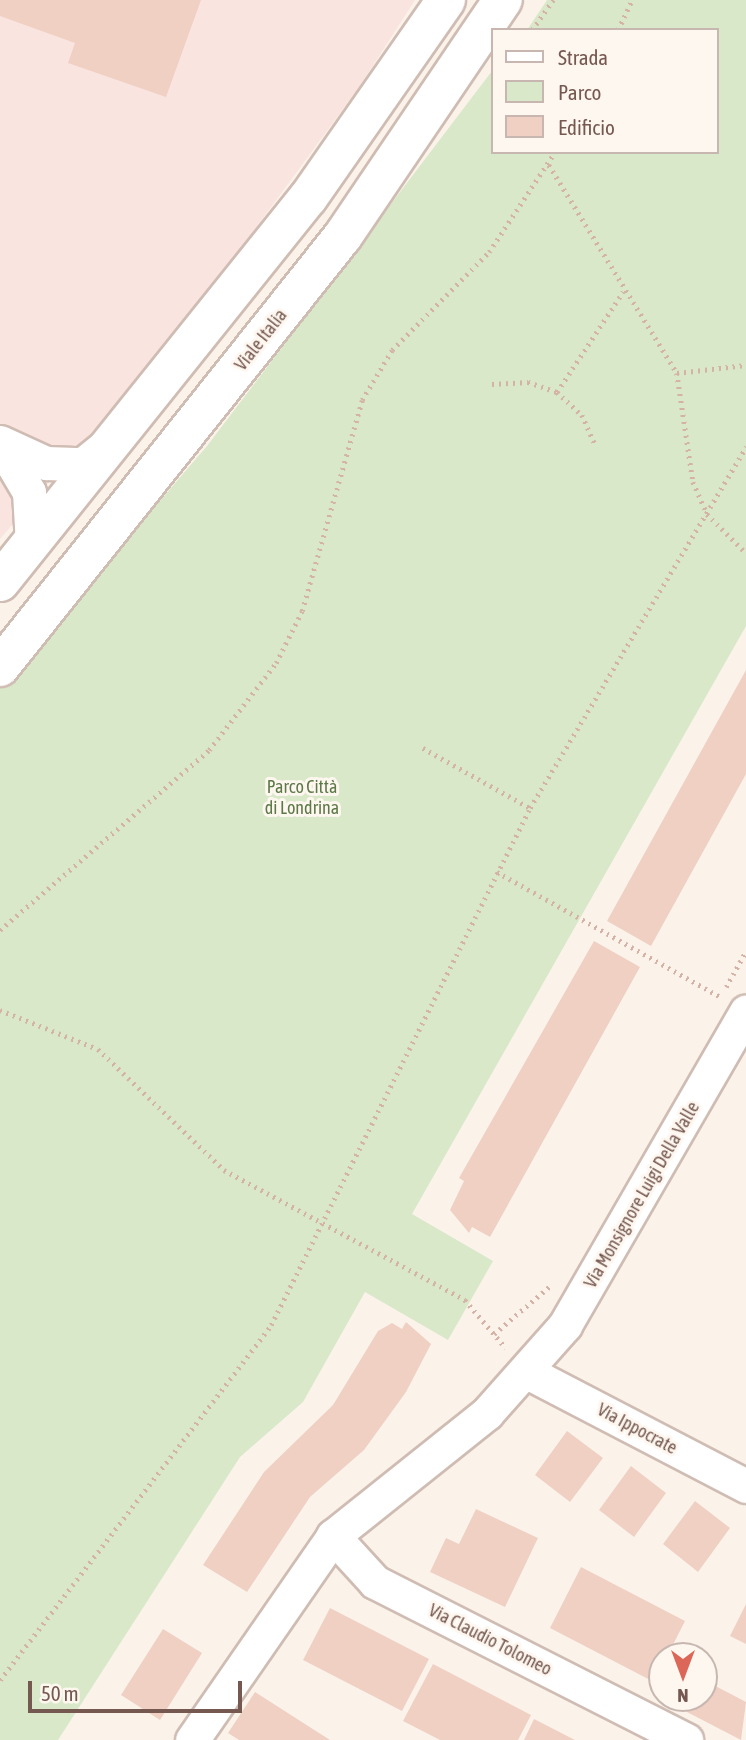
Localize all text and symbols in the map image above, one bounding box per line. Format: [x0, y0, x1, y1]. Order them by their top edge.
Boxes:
legend [490, 28, 718, 154]
text: Strada [558, 45, 608, 69]
text: Parco [558, 80, 601, 104]
text: Edificio [558, 115, 615, 139]
street label: Viale Italia [230, 305, 292, 375]
park label: Parco Città di Londrina [265, 777, 339, 820]
street label: Via Monsignore Luigi Della Valle [580, 1098, 704, 1292]
street label: Via Ippocrate [593, 1399, 681, 1459]
street label: Via Claudio Tolomeo [425, 1600, 555, 1680]
north arrow [648, 1642, 718, 1712]
scale bar [32, 1666, 245, 1710]
text: 50 m [41, 1681, 79, 1705]
text: N [677, 1685, 689, 1707]

